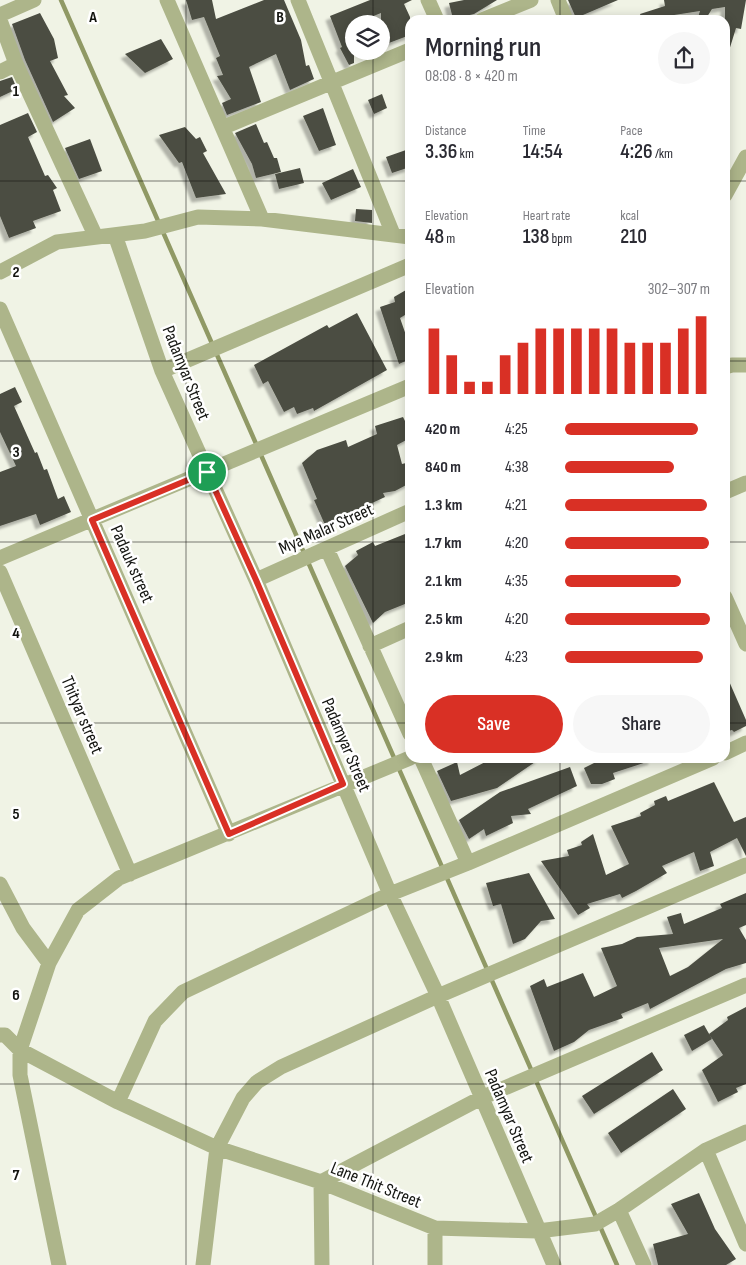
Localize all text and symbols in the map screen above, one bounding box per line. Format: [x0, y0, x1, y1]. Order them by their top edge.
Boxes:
text: A [88, 8, 97, 27]
text: B [276, 8, 284, 27]
map controls [345, 15, 390, 60]
button: layers [345, 15, 390, 60]
text: Morning run [425, 31, 541, 64]
button: share [658, 32, 710, 84]
text: 08:08 · 8 × 420 m [425, 67, 518, 86]
text: 1 [13, 82, 20, 101]
text: Distance [425, 122, 466, 139]
text: Time [523, 122, 546, 139]
text: Pace [620, 122, 643, 139]
text: 3.36 [425, 139, 457, 164]
text: 14:54 [523, 139, 563, 164]
text: 4:26 [620, 139, 653, 164]
text: km [457, 145, 474, 162]
text: /km [653, 145, 673, 162]
text: Elevation [425, 207, 468, 224]
text: Heart rate [523, 207, 570, 224]
text: kcal [620, 207, 639, 224]
text: 48 [425, 224, 444, 249]
text: 138 [523, 224, 549, 249]
text: 210 [620, 224, 647, 249]
text: m [444, 230, 455, 247]
text: bpm [549, 230, 572, 247]
text: 2 [12, 263, 20, 282]
text: Elevation [425, 280, 474, 299]
text: 302–307 m [648, 280, 710, 299]
street label: Padamyar Street [158, 323, 215, 424]
text: 420 m [425, 420, 460, 439]
text: 4:25 [505, 420, 528, 439]
text: 3 [12, 443, 20, 462]
pin [186, 451, 228, 493]
icon: arrive [193, 458, 221, 486]
text: 840 m [425, 458, 461, 477]
text: 4:38 [505, 458, 528, 477]
text: 1.3 km [425, 496, 462, 515]
text: 4:21 [505, 496, 527, 515]
street label: Mya Malar Street [276, 499, 377, 559]
street label: Padauk street [106, 522, 159, 607]
text: 1.7 km [425, 534, 462, 553]
text: 4:20 [505, 534, 528, 553]
text: 2.1 km [425, 572, 462, 591]
text: 4:35 [505, 572, 528, 591]
text: 2.5 km [425, 610, 463, 629]
text: 4:20 [505, 610, 528, 629]
text: 4 [12, 624, 20, 643]
text: 2.9 km [425, 648, 463, 667]
text: 4:23 [505, 648, 528, 667]
street label: Thityar street [56, 673, 108, 757]
street label: Padamyar Street [317, 695, 375, 796]
button: Save [425, 695, 563, 753]
button: Share [573, 695, 710, 753]
text: 5 [12, 805, 20, 824]
text: 6 [12, 986, 20, 1005]
street label: Padamyar Street [480, 1066, 538, 1167]
street label: Lane Thit Street [328, 1157, 425, 1213]
text: 7 [13, 1166, 20, 1185]

